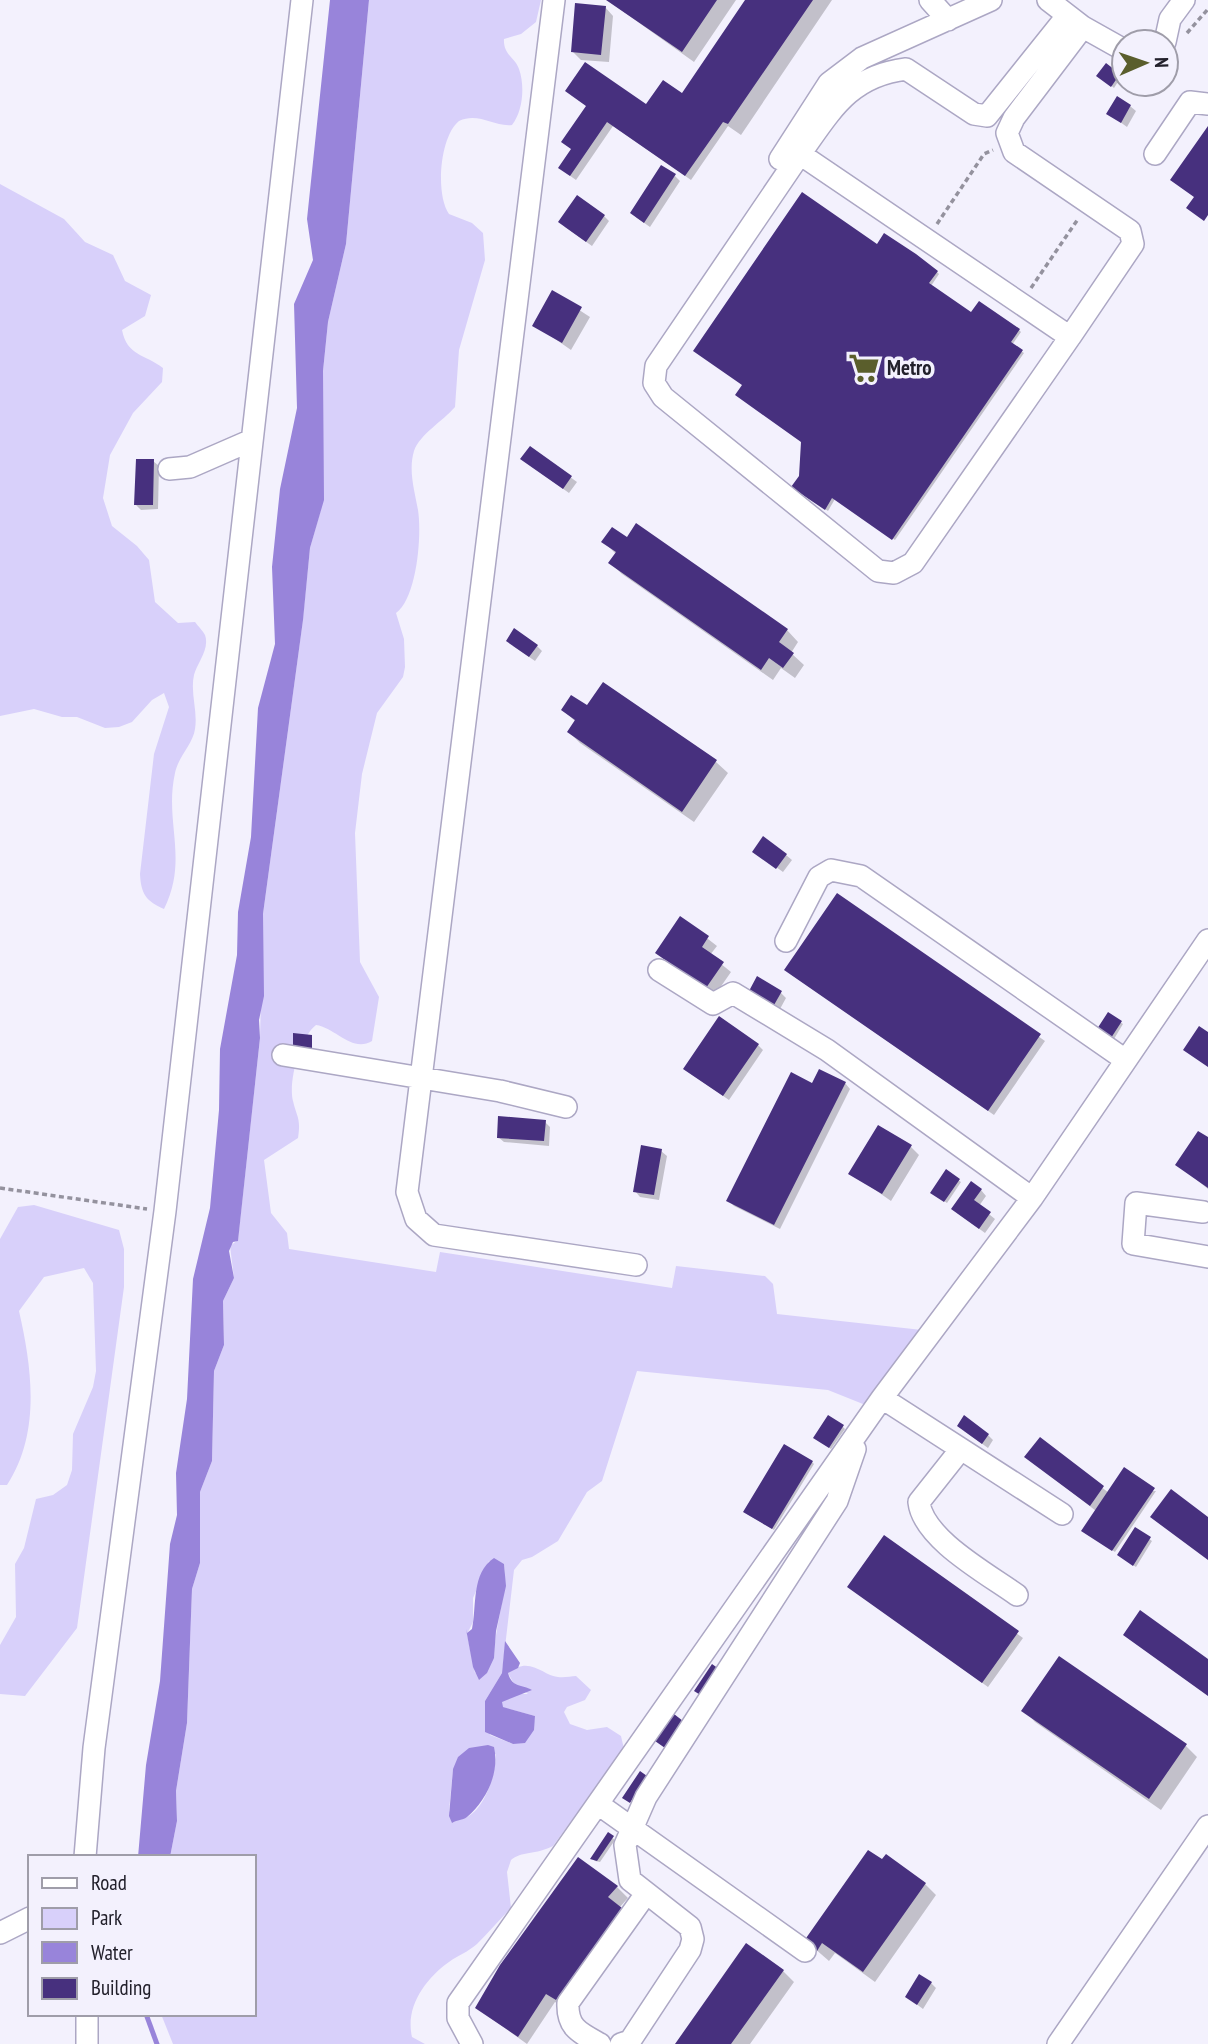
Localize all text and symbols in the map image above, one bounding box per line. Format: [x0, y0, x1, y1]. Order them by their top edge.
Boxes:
north arrow [1110, 28, 1180, 98]
text: N [1150, 57, 1174, 68]
supermarket icon: Metro [847, 351, 881, 385]
place label: Metro [887, 354, 932, 381]
legend [28, 1855, 256, 2016]
text: Road [91, 1869, 127, 1896]
text: Park [91, 1904, 122, 1931]
text: Water [91, 1939, 133, 1966]
text: Building [91, 1974, 151, 2001]

